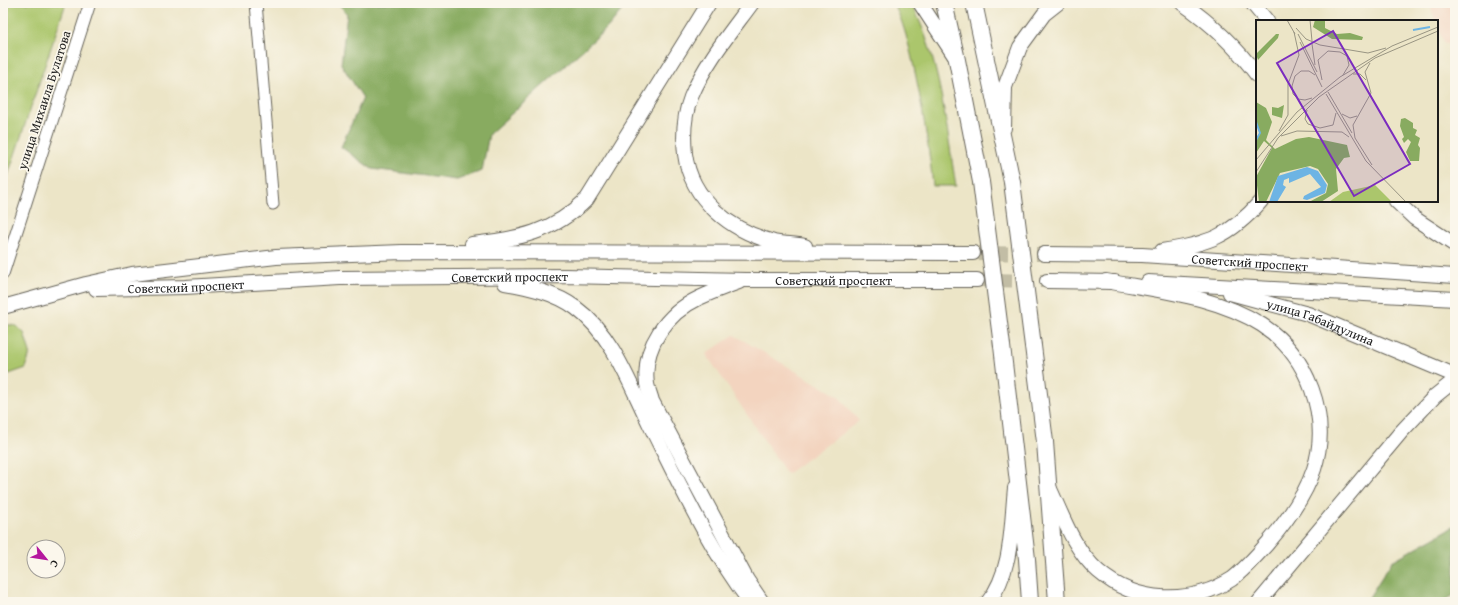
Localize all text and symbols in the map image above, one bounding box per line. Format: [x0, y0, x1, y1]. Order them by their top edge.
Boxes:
inset map [1256, 20, 1438, 202]
street label: улица Михаила Булатова [12, 27, 76, 173]
street label: Советский проспект [1191, 249, 1309, 276]
street label: Советский проспект [451, 266, 569, 287]
street label: Советский проспект [775, 271, 893, 290]
street label: Советский проспект [127, 274, 245, 298]
street label: улица Габайдулина [1264, 294, 1378, 350]
north arrow [26, 539, 66, 579]
text: С [46, 557, 63, 571]

